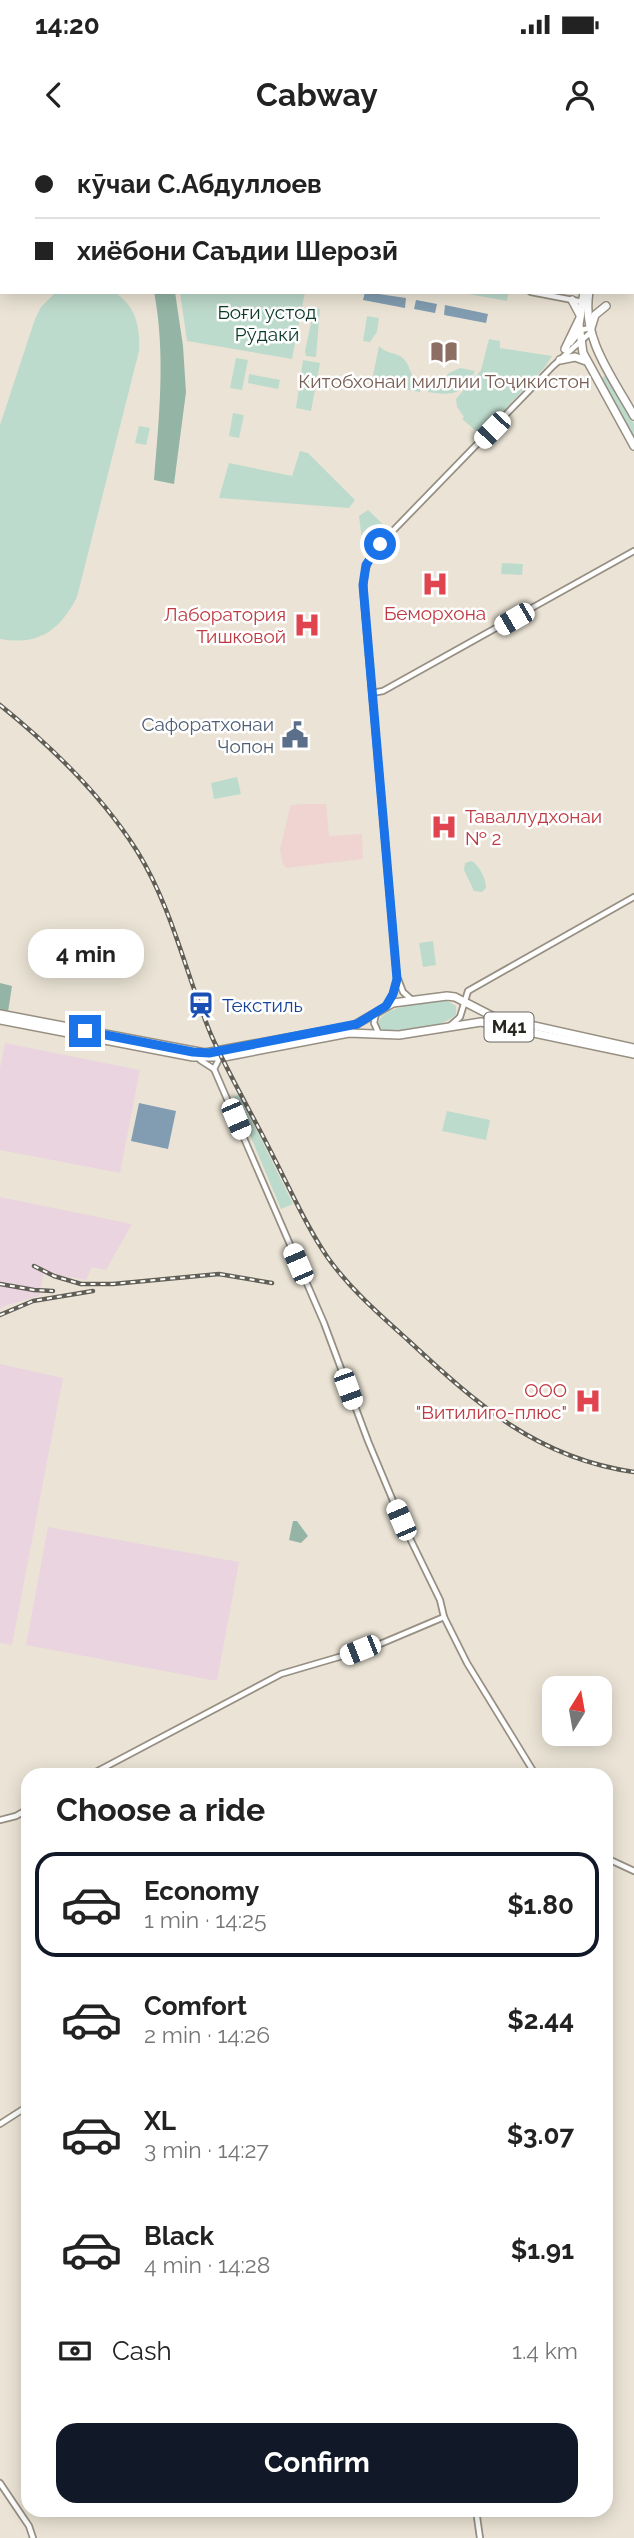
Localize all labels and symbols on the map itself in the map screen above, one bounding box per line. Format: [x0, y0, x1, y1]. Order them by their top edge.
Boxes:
park label: Боғи устод Рӯдакӣ [217, 301, 317, 345]
library icon: Китобхонаи миллии Тоҷикистон [429, 337, 459, 367]
place label: Китобхонаи миллии Тоҷикистон [298, 370, 590, 392]
car [470, 408, 515, 452]
route start [364, 528, 396, 560]
hospital icon: Беморхона [420, 569, 450, 599]
car [491, 599, 538, 639]
place label: Беморхона [384, 602, 486, 624]
place label: Лаборатория Тишковой [164, 603, 286, 647]
hospital icon: Лаборатория Тишковой [292, 610, 322, 640]
place label: Сафоратхонаи Чопон [141, 713, 274, 757]
public building icon: Сафоратхонаи Чопон [280, 720, 310, 750]
place label: Таваллудхонаи № 2 [465, 805, 602, 849]
hospital icon: Таваллудхонаи № 2 [429, 812, 459, 842]
callout: 4 min [27, 930, 143, 978]
station icon: Текстиль [186, 990, 216, 1020]
place label: Текстиль [222, 994, 303, 1016]
road number: M41 [484, 1012, 534, 1042]
route end [69, 1015, 101, 1047]
car [219, 1096, 254, 1142]
car [281, 1241, 316, 1287]
car [331, 1366, 366, 1412]
place label: ООО "Витилиго-плюс" [416, 1379, 567, 1423]
hospital icon: ООО "Витилиго-плюс" [573, 1386, 603, 1416]
car [384, 1497, 419, 1543]
car [337, 1632, 384, 1668]
north arrow [542, 1676, 612, 1746]

